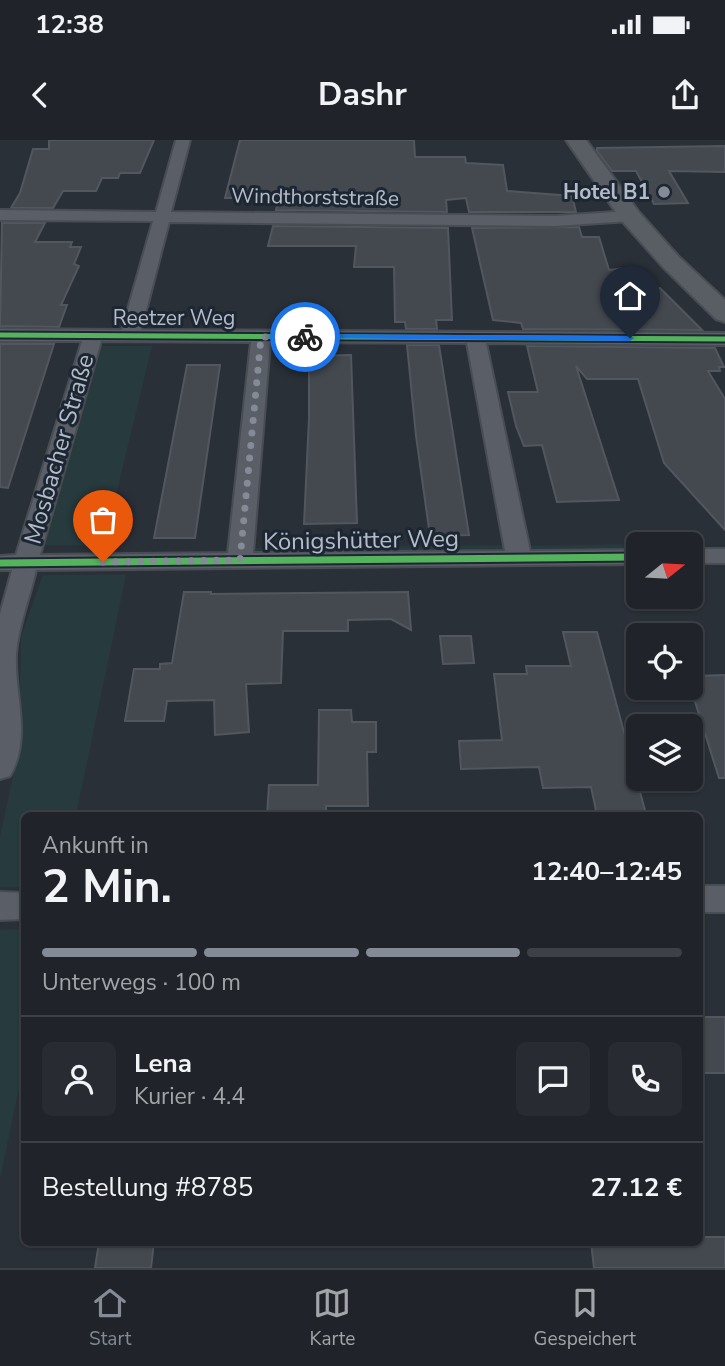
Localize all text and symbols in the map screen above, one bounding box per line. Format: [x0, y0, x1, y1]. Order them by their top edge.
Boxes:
text: 12:38 [35, 7, 104, 42]
text: Dashr [318, 73, 407, 116]
icon: back [21, 76, 59, 114]
icon: share [666, 76, 704, 114]
place label: Hotel B1 [563, 178, 650, 206]
street label: Windthorststraße [231, 182, 399, 212]
marker: Hotel B1 [656, 184, 672, 200]
pin [600, 266, 660, 338]
icon: home [611, 277, 649, 315]
courier [270, 302, 340, 372]
street label: Reetzer Weg [113, 304, 235, 332]
icon: bike [286, 318, 324, 356]
street label: Mosbacher Straße [17, 350, 101, 548]
pin [73, 490, 133, 562]
icon: bag [84, 501, 122, 539]
street label: Königshütter Weg [263, 522, 459, 558]
north arrow [626, 532, 704, 609]
map controls [626, 532, 703, 791]
button: locate [626, 623, 703, 700]
button: layers [626, 714, 703, 791]
text: Ankunft in [42, 830, 149, 861]
text: 12:40–12:45 [531, 854, 682, 889]
text: 2 Min. [42, 855, 172, 918]
text: Unterwegs · 100 m [42, 967, 241, 998]
button: person [42, 1042, 116, 1116]
button: chat [516, 1042, 590, 1116]
button: phone [608, 1042, 682, 1116]
text: Lena [134, 1046, 192, 1081]
text: Kurier · 4.4 [134, 1081, 245, 1112]
text: Bestellung #8785 [42, 1170, 253, 1205]
text: 27.12 € [591, 1170, 682, 1205]
tab: Start [89, 1284, 131, 1352]
tab: Karte [310, 1284, 355, 1352]
tab: Gespeichert [534, 1284, 636, 1352]

